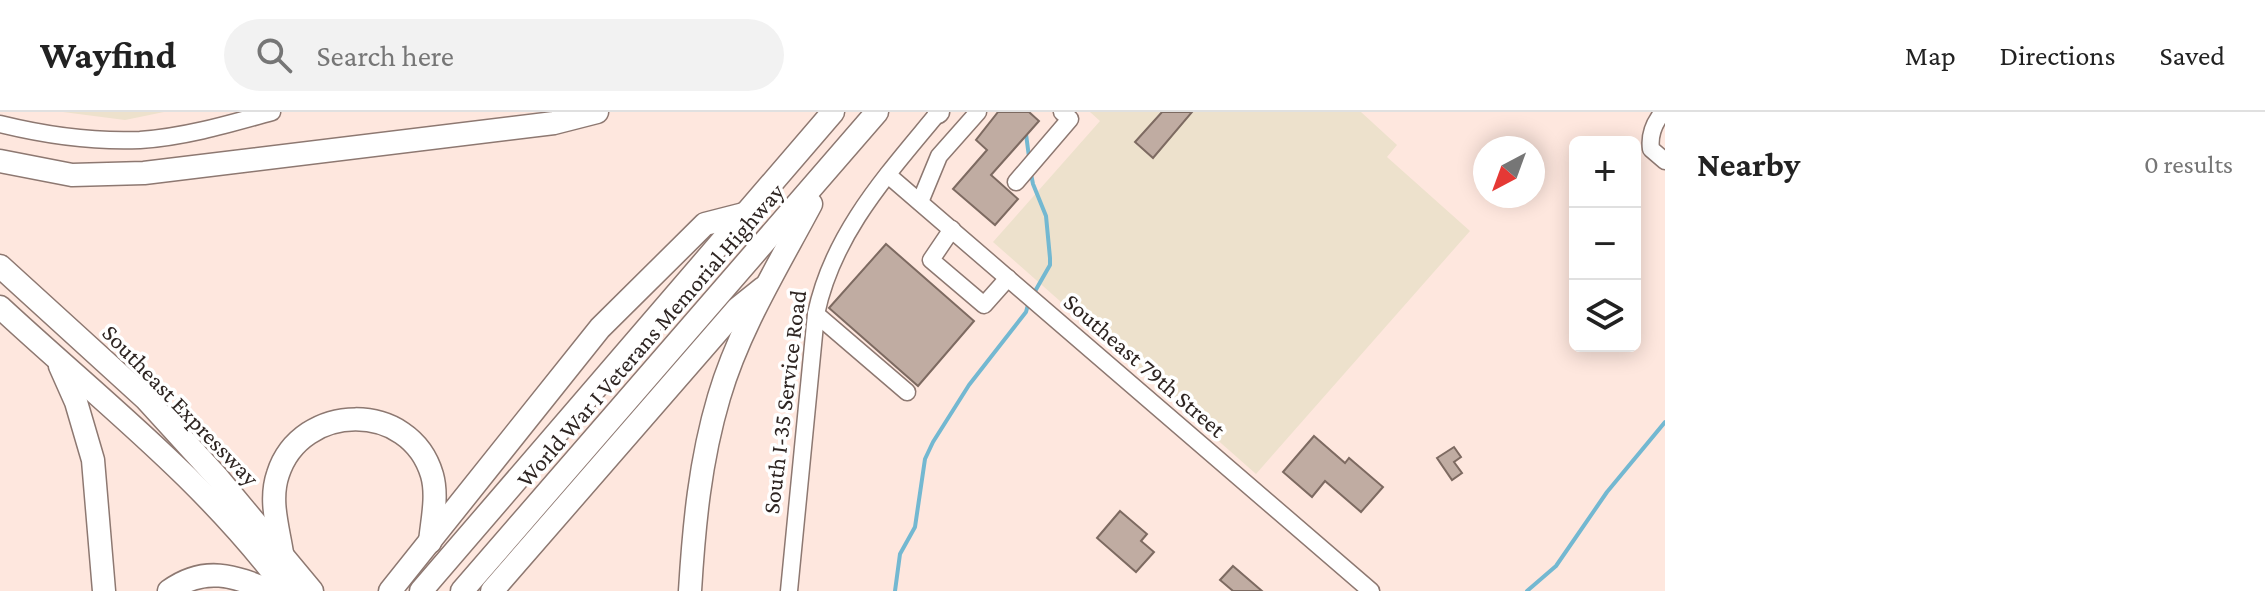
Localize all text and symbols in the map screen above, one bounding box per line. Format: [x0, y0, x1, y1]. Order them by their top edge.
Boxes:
search box [224, 19, 784, 91]
icon: search [252, 33, 296, 77]
text: Wayfind [40, 34, 176, 76]
text: Search here [316, 39, 454, 72]
text: Map [1905, 40, 1956, 71]
text: Directions [2000, 40, 2115, 71]
text: Saved [2159, 40, 2225, 71]
north arrow [1473, 136, 1545, 208]
map controls [1569, 136, 1641, 352]
button: + [1569, 136, 1641, 208]
text: Nearby [1697, 146, 1800, 183]
text: 0 results [2144, 150, 2233, 179]
street label: World War I Veterans Memorial Highway [511, 177, 790, 492]
button: − [1569, 208, 1641, 280]
button: layers [1569, 280, 1641, 352]
street label: South I-35 Service Road [757, 288, 811, 515]
street label: Southeast 79th Street [1059, 288, 1232, 443]
street label: Southeast Expressway [97, 319, 266, 492]

